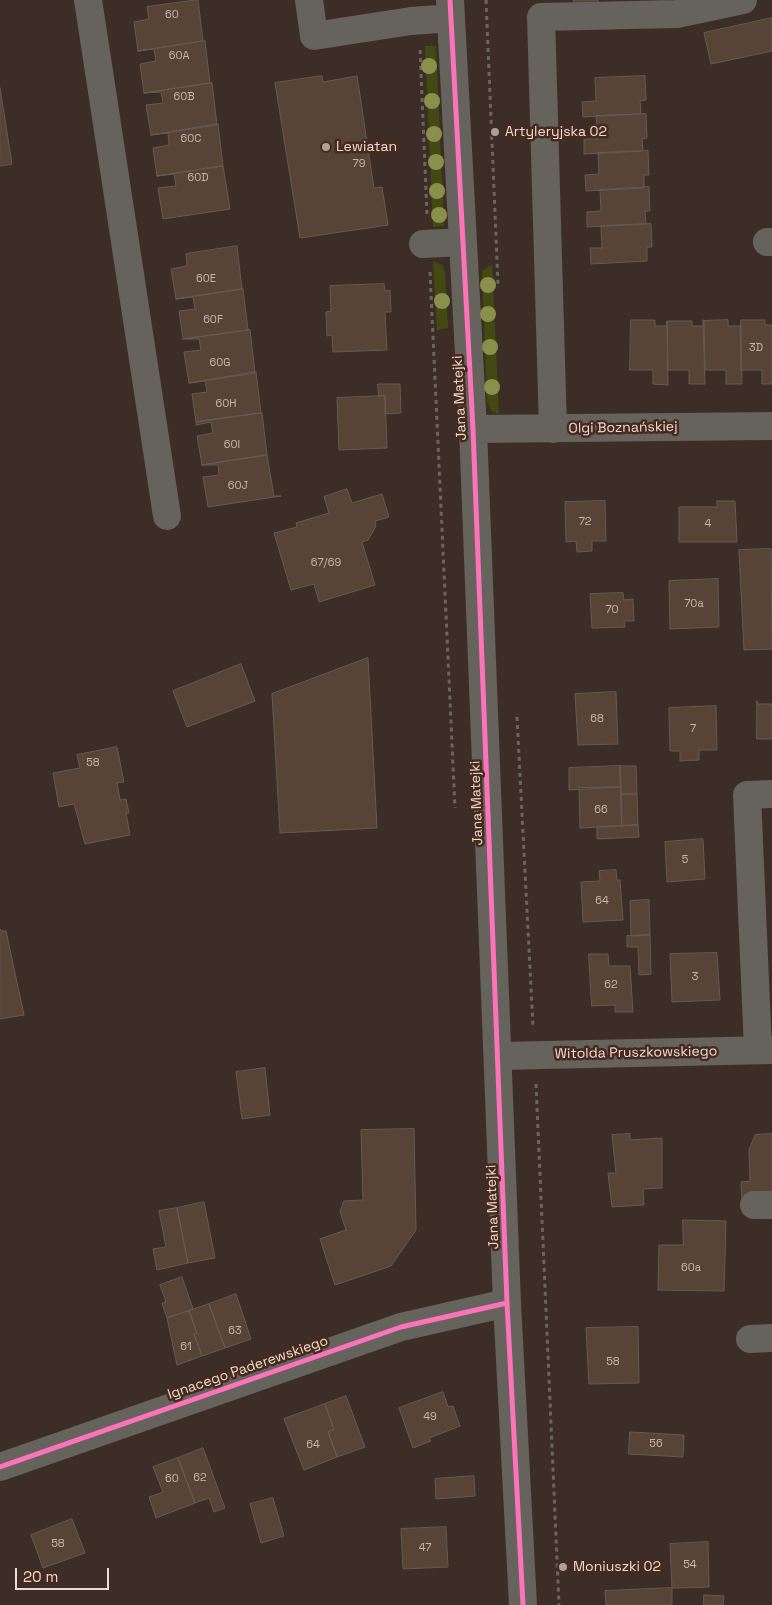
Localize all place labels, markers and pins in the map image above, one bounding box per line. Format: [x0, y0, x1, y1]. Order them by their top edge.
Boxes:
place label: Artyleryjska 02 [505, 124, 607, 140]
marker: Artyleryjska 02 [489, 126, 501, 138]
place label: Lewiatan [336, 139, 397, 155]
marker: Lewiatan [320, 141, 332, 153]
place label: Moniuszki 02 [573, 1559, 661, 1575]
marker: Moniuszki 02 [557, 1561, 569, 1573]

